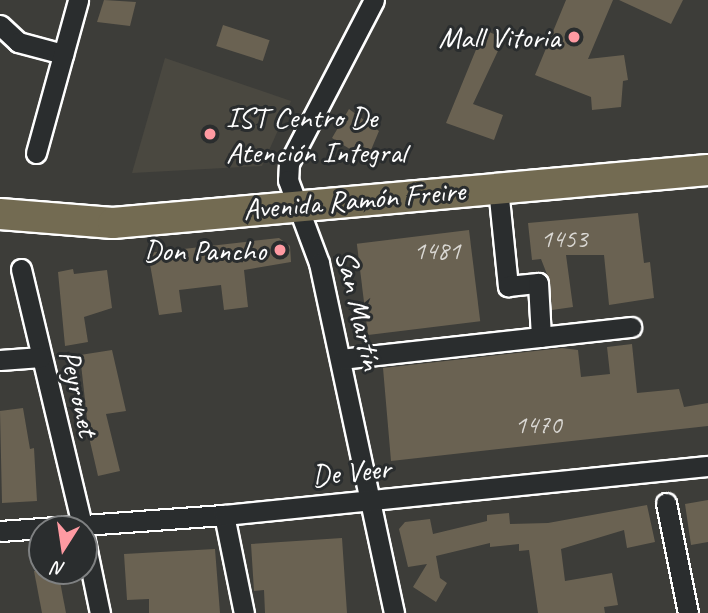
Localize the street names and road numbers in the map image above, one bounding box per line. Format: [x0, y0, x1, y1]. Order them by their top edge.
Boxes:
street label: Avenida Ramón Freire [242, 172, 466, 228]
street label: San Martín [328, 246, 390, 374]
street label: Peyronet [52, 346, 106, 440]
street label: De Veer [310, 450, 392, 494]

